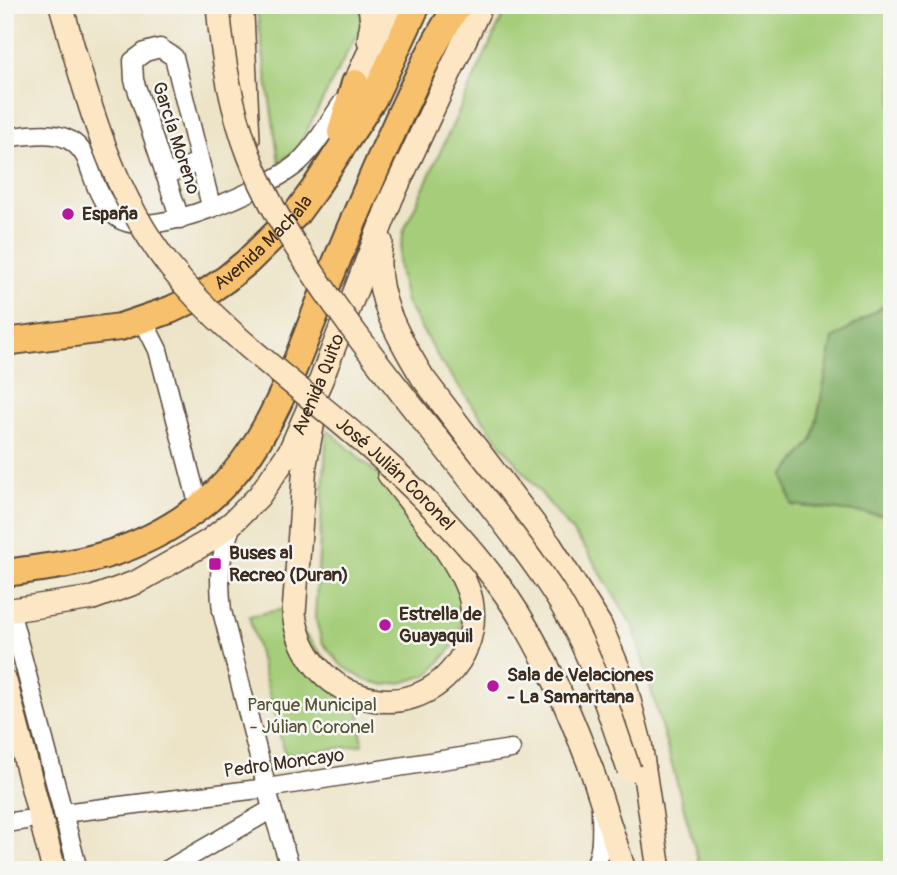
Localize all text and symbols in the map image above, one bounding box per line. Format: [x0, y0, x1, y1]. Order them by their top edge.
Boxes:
street label: García Moreno [147, 79, 205, 197]
street label: Avenida Machala [209, 190, 318, 296]
place label: España [82, 202, 138, 226]
marker: España [60, 206, 76, 222]
street label: Avenida Quito [286, 330, 350, 439]
street label: José Julián Coronel [331, 412, 460, 536]
place label: Buses al Recreo (Duran) [229, 541, 349, 587]
marker: Buses al Recreo (Duran) [207, 556, 223, 572]
place label: Estrella de Guayaquil [399, 602, 482, 648]
marker: Estrella de Guayaquil [377, 617, 393, 633]
place label: Sala de Velaciones - La Samaritana [507, 663, 654, 709]
marker: Sala de Velaciones - La Samaritana [485, 678, 501, 694]
park label: Parque Municipal - Júlian Coronel [247, 693, 377, 739]
street label: Pedro Moncayo [222, 743, 346, 783]

